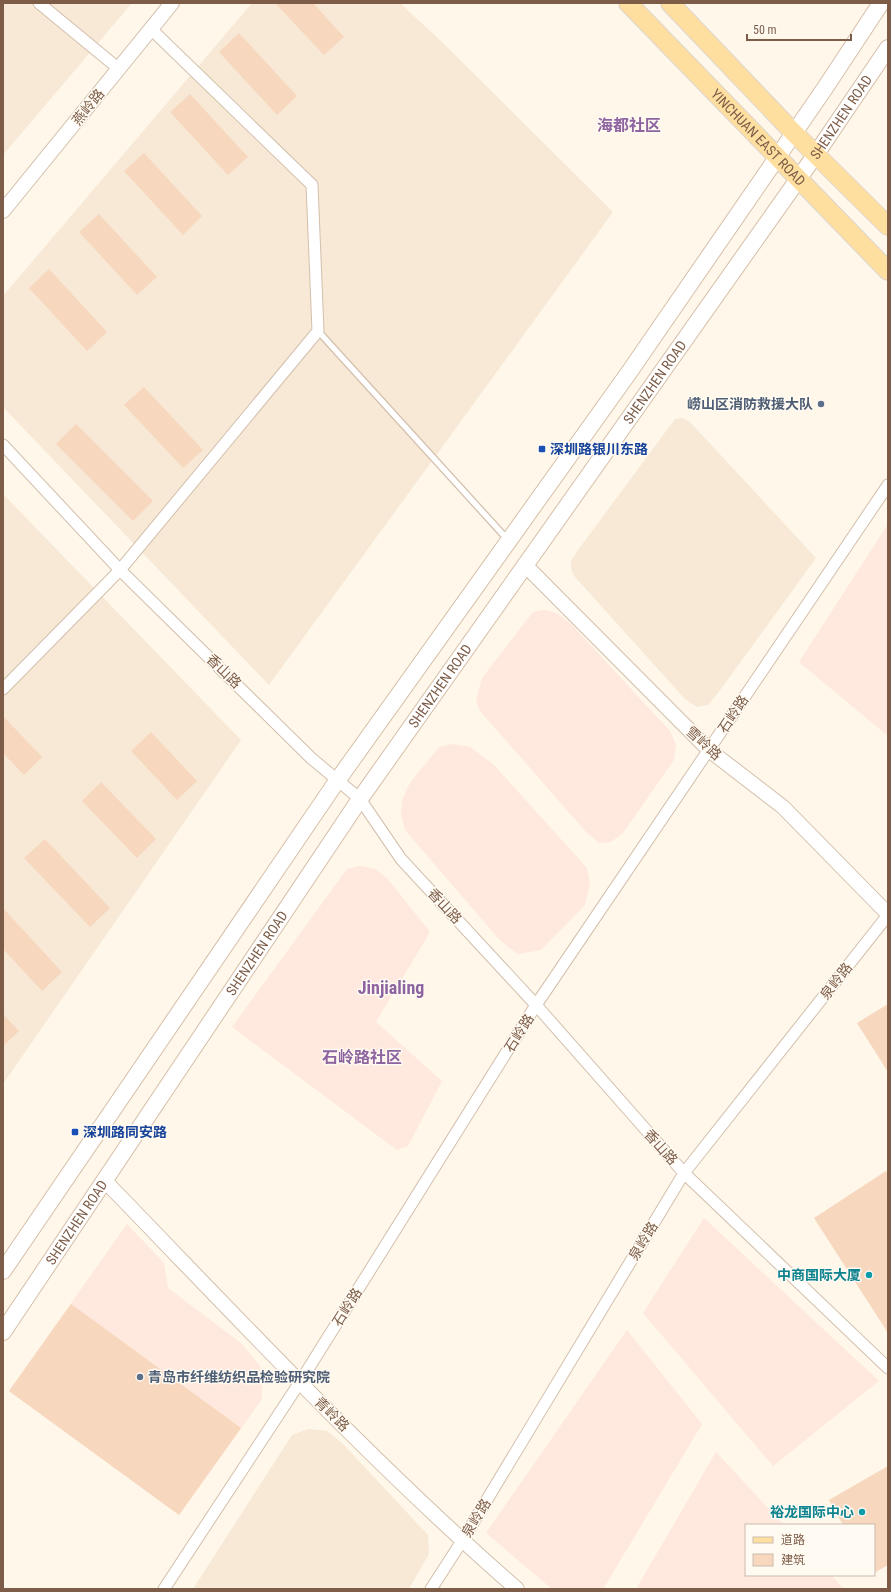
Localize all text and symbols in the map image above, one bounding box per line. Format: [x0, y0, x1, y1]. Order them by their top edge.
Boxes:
scale bar [747, 16, 851, 42]
text: 50 m [753, 23, 777, 37]
street label: SHENZHEN ROAD [807, 72, 875, 162]
street label: 燕岭路 [69, 86, 107, 128]
street label: YINCHUAN EAST ROAD [708, 86, 809, 189]
district label: 海都社区 [597, 116, 661, 135]
street label: SHENZHEN ROAD [620, 337, 690, 427]
place label: 崂山区消防救援大队 [687, 396, 813, 412]
marker: 崂山区消防救援大队 [816, 399, 826, 409]
place label: 深圳路银川东路 [550, 441, 648, 457]
marker: 深圳路银川东路 [537, 444, 547, 454]
street label: SHENZHEN ROAD [405, 641, 475, 731]
street label: 香山路 [203, 651, 245, 691]
street label: 石岭路 [715, 692, 751, 736]
street label: 雪岭路 [683, 723, 725, 763]
street label: 香山路 [425, 885, 465, 927]
street label: SHENZHEN ROAD [223, 908, 291, 998]
street label: 泉岭路 [817, 960, 855, 1002]
district label: Jinjialing [358, 977, 424, 998]
street label: 石岭路 [501, 1011, 537, 1055]
district label: 石岭路社区 [322, 1048, 402, 1067]
place label: 深圳路同安路 [83, 1124, 167, 1140]
street label: 香山路 [641, 1126, 681, 1168]
marker: 深圳路同安路 [70, 1127, 80, 1137]
street label: SHENZHEN ROAD [42, 1177, 110, 1268]
street label: 泉岭路 [625, 1219, 661, 1263]
place label: 中商国际大厦 [777, 1267, 861, 1283]
marker: 中商国际大厦 [864, 1270, 874, 1280]
street label: 石岭路 [329, 1285, 365, 1329]
place label: 青岛市纤维纺织品检验研究院 [148, 1369, 330, 1385]
marker: 青岛市纤维纺织品检验研究院 [135, 1372, 145, 1382]
street label: 青岭路 [311, 1394, 353, 1434]
street label: 泉岭路 [458, 1496, 494, 1540]
place label: 裕龙国际中心 [770, 1504, 854, 1520]
marker: 裕龙国际中心 [857, 1507, 867, 1517]
legend [745, 1524, 875, 1576]
text: 道路 [781, 1533, 805, 1547]
text: 建筑 [781, 1553, 805, 1567]

